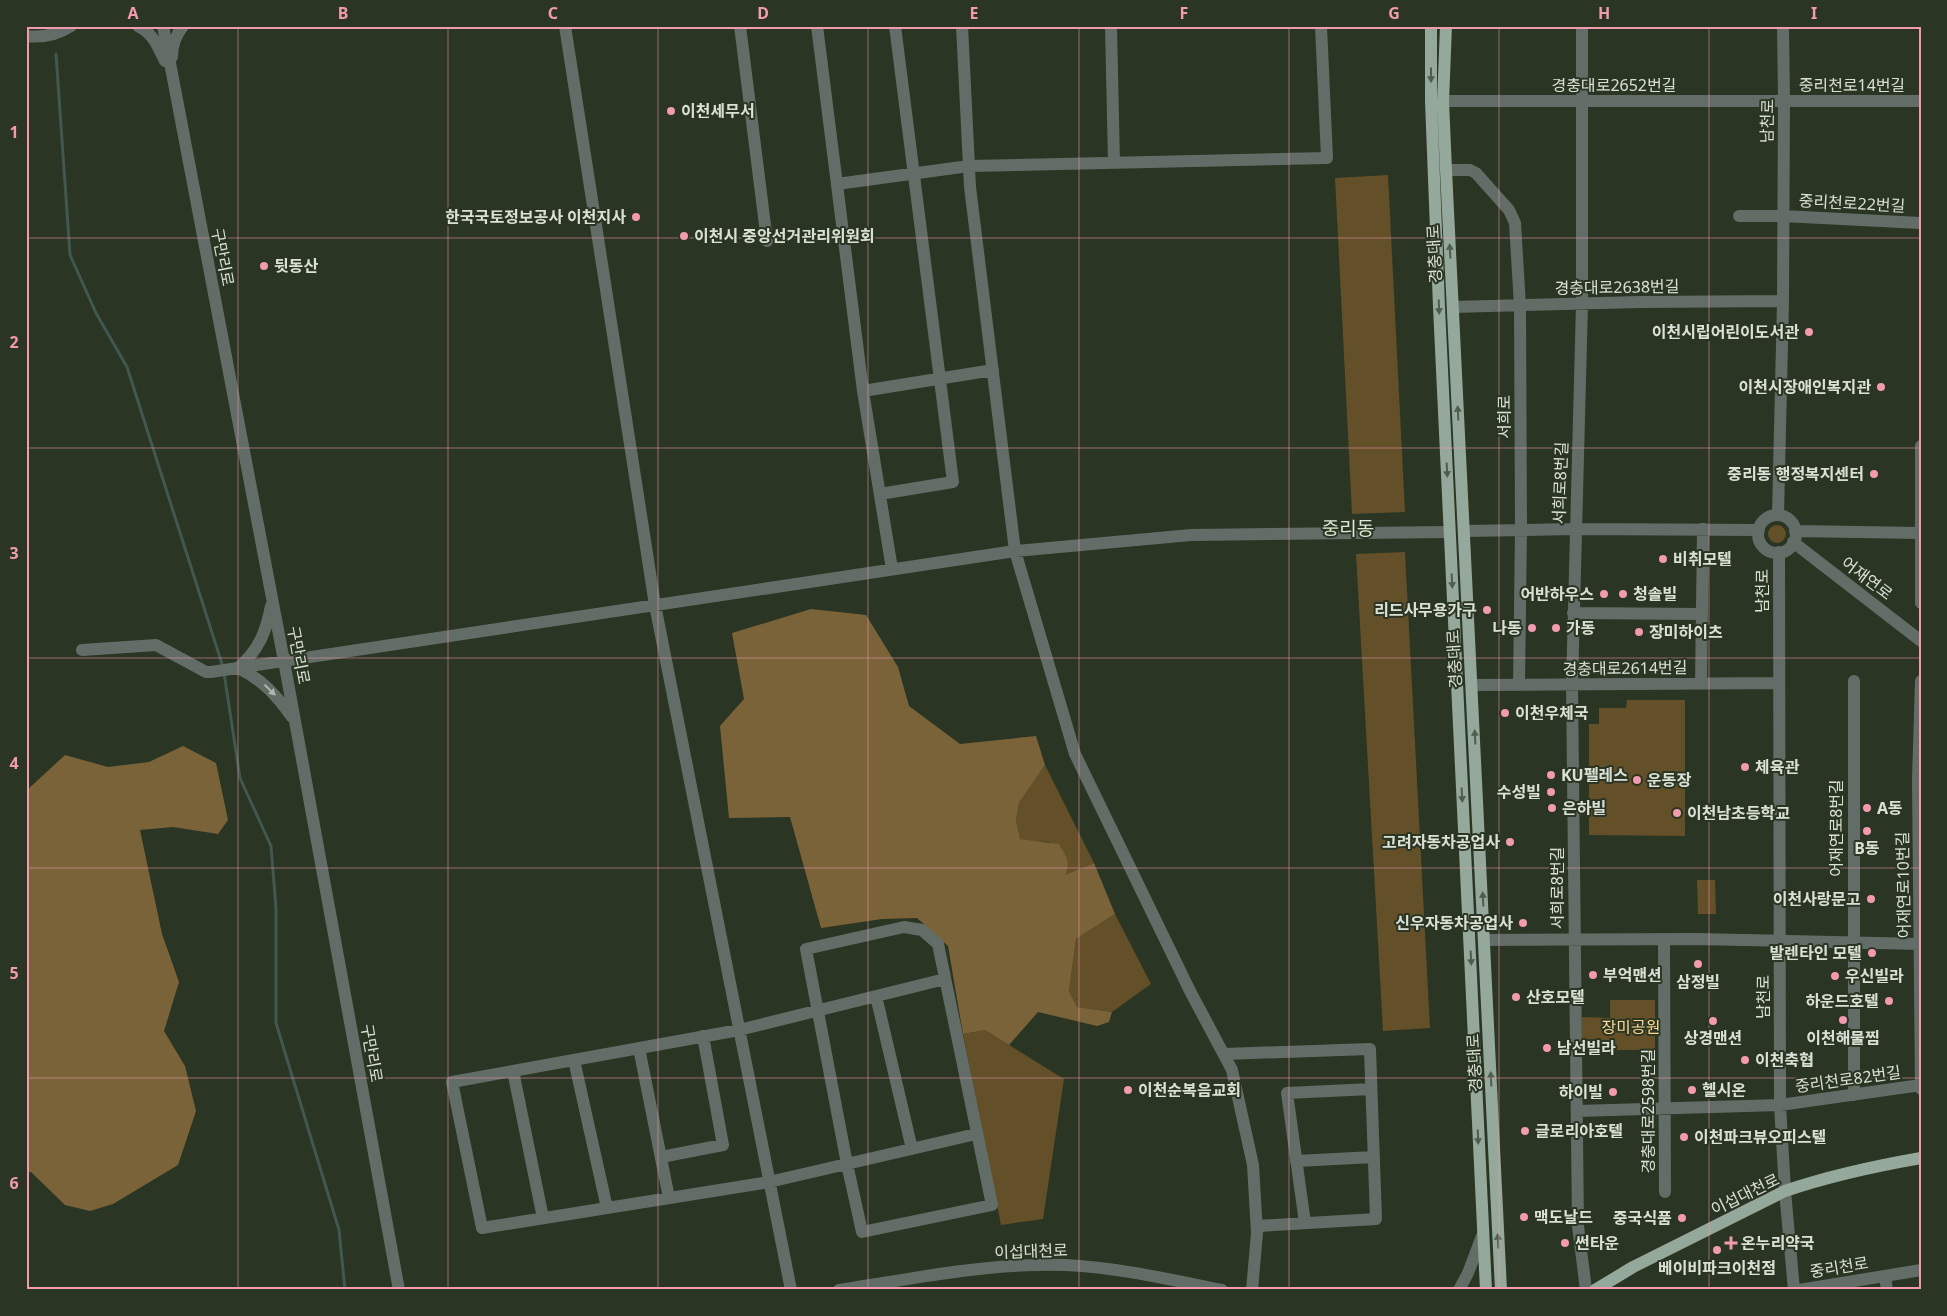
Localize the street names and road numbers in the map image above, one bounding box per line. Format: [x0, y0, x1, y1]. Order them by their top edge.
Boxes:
street label: 경충대로2652번길 [1552, 74, 1676, 96]
street label: 중리천로14번길 [1799, 74, 1905, 96]
street label: 남천로 [1756, 98, 1778, 143]
street label: 중리천로22번길 [1798, 189, 1906, 217]
street label: 경충대로 [1421, 224, 1447, 284]
street label: 구만리로 [207, 226, 239, 288]
street label: 경충대로2638번길 [1554, 275, 1680, 299]
street label: 서희로 [1493, 395, 1515, 439]
street label: 서희로8번길 [1548, 441, 1572, 525]
street label: 어재연로 [1837, 551, 1897, 605]
street label: 남천로 [1751, 569, 1773, 613]
street label: 구만리로 [283, 624, 315, 686]
street label: 경충대로 [1441, 629, 1467, 689]
street label: 경충대로2614번길 [1562, 656, 1688, 680]
street label: 어재연로8번길 [1825, 779, 1847, 877]
street label: 어재연로10번길 [1891, 832, 1915, 938]
street label: 서희로8번길 [1546, 847, 1568, 929]
street label: 남천로 [1752, 975, 1774, 1019]
street label: 구만리로 [356, 1022, 388, 1084]
street label: 경충대로 [1461, 1033, 1487, 1093]
street label: 경충대로2598번길 [1637, 1049, 1659, 1173]
street label: 중리천로82번길 [1794, 1061, 1902, 1097]
street label: 이섭대천로 [1707, 1168, 1783, 1220]
street label: 이섭대천로 [994, 1239, 1068, 1263]
street label: 중리천로 [1808, 1251, 1870, 1282]

